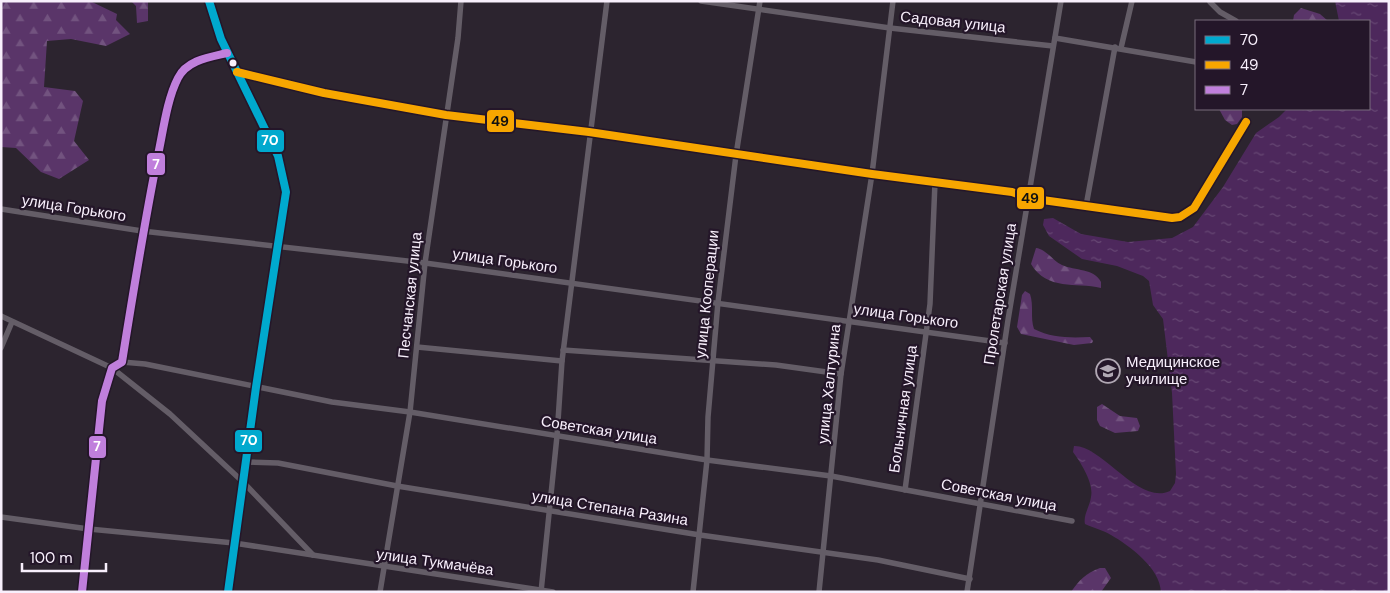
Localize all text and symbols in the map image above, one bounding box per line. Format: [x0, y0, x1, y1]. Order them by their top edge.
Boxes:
street label: Садовая улица [899, 7, 1007, 38]
legend [1195, 20, 1370, 110]
text: 70 [1240, 30, 1258, 50]
text: 49 [1240, 55, 1259, 75]
unlabelled marker [228, 58, 238, 68]
text: 7 [1240, 80, 1248, 100]
line badge: 49 [486, 109, 515, 133]
text: 49 [491, 112, 509, 130]
line badge: 70 [256, 129, 285, 153]
text: 70 [261, 131, 279, 149]
line badge: 7 [146, 152, 166, 176]
text: 7 [152, 155, 160, 173]
line badge: 49 [1016, 186, 1045, 210]
text: 49 [1021, 189, 1039, 207]
street label: улица Горького [20, 190, 128, 226]
street label: Пролетарская улица [979, 221, 1021, 366]
street label: улица Кооперации [690, 229, 724, 359]
street label: Песчанская улица [393, 230, 427, 359]
street label: улица Горького [451, 244, 559, 278]
street label: улица Горького [852, 299, 960, 333]
street label: улица Халтурина [813, 323, 845, 445]
street label: Больничная улица [884, 343, 922, 474]
place label: Медицинское училище [1126, 352, 1220, 389]
school or university icon: Медицинское училище [1095, 358, 1121, 384]
street label: Советская улица [539, 411, 659, 449]
line badge: 70 [234, 429, 263, 453]
text: 70 [240, 431, 258, 449]
line badge: 7 [88, 435, 107, 459]
text: 7 [93, 437, 101, 455]
street label: Советская улица [939, 474, 1059, 516]
street label: улица Степана Разина [531, 486, 690, 530]
scale bar [22, 540, 106, 572]
street label: улица Тукмачёва [375, 544, 496, 580]
text: 100 m [30, 548, 73, 568]

